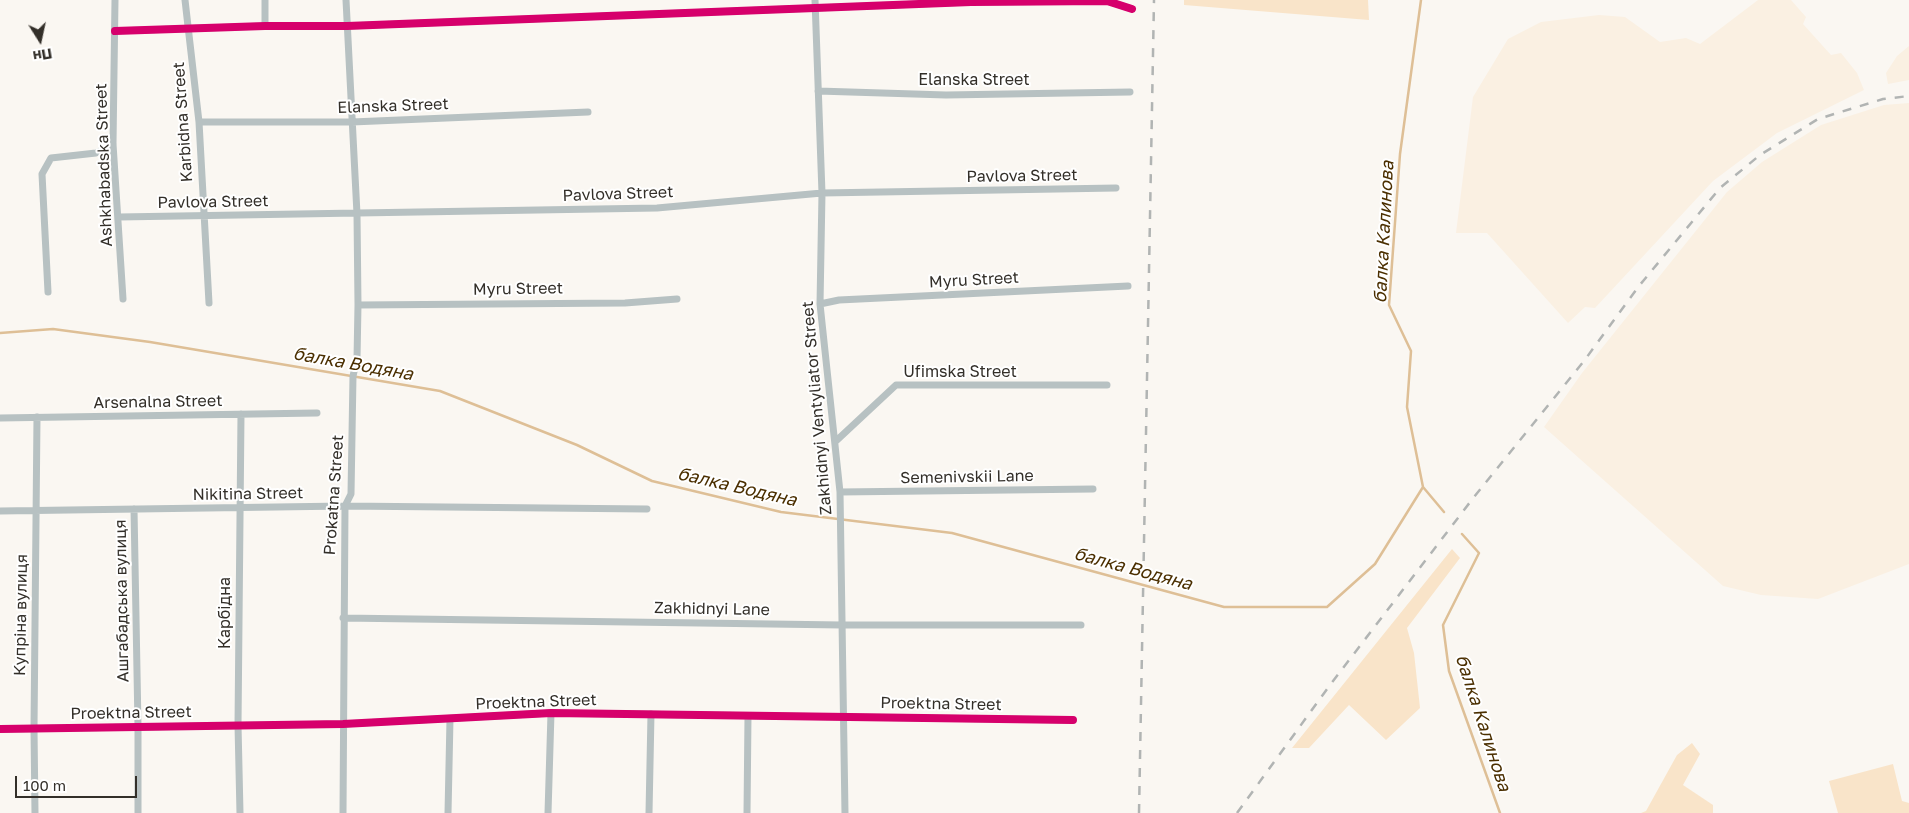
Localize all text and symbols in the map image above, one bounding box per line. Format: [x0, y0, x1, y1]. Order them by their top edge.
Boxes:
north arrow [15, 15, 65, 65]
text: Пн [32, 45, 54, 65]
street label: Karbidna Street [169, 61, 197, 183]
street label: Elanska Street [918, 70, 1030, 90]
street label: Ashkhabadska Street [92, 83, 116, 247]
street label: Elanska Street [337, 94, 449, 118]
water label: балка Калинова [1369, 160, 1399, 304]
street label: Pavlova Street [966, 165, 1078, 187]
street label: Pavlova Street [562, 182, 674, 206]
street label: Pavlova Street [157, 191, 269, 213]
street label: Myru Street [929, 268, 1019, 292]
street label: Myru Street [473, 279, 563, 299]
street label: Zakhidnyi Ventyliator Street [798, 300, 836, 516]
water label: балка Водяна [291, 343, 415, 385]
street label: Ufimska Street [903, 362, 1017, 382]
street label: Arsenalna Street [93, 391, 223, 413]
street label: Prokatna Street [320, 434, 348, 556]
water label: балка Водяна [675, 463, 799, 511]
street label: Semenivskii Lane [900, 466, 1034, 488]
street label: Nikitina Street [192, 483, 304, 505]
street label: Ашгабадська вулиця [111, 519, 133, 683]
water label: балка Водяна [1072, 543, 1194, 595]
street label: Купріна вулиця [10, 554, 32, 676]
street label: Карбідна [215, 577, 235, 649]
street label: Zakhidnyi Lane [654, 598, 770, 620]
water label: балка Калинова [1451, 652, 1515, 794]
street label: Proektna Street [475, 690, 597, 714]
street label: Proektna Street [880, 693, 1002, 715]
street label: Proektna Street [70, 702, 192, 724]
scale bar [18, 766, 140, 798]
text: 100 m [23, 776, 66, 794]

